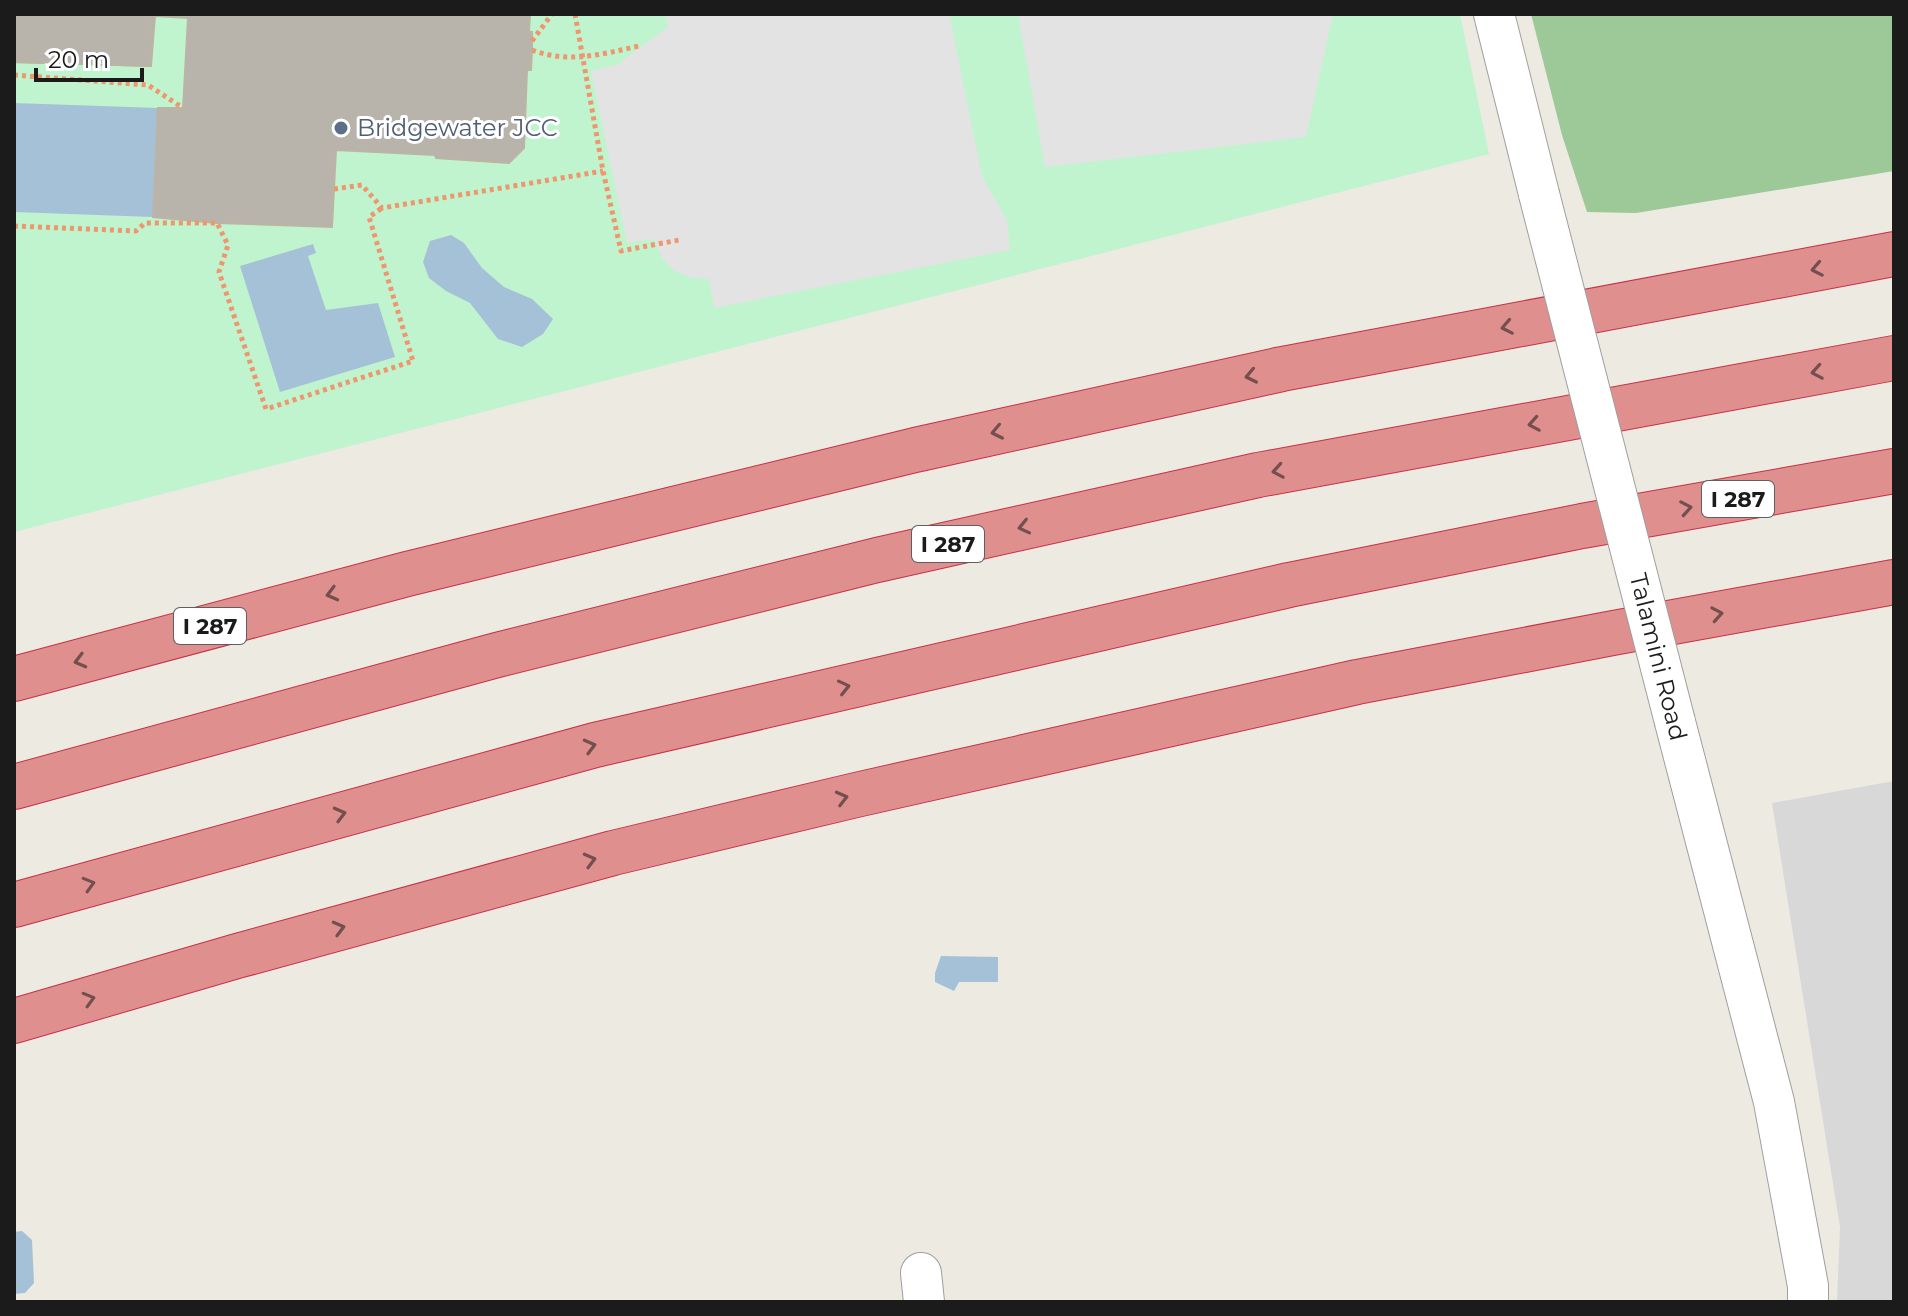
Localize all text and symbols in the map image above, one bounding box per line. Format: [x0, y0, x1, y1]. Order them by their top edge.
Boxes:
scale bar [36, 32, 142, 82]
text: 20 m [48, 45, 109, 74]
place label: Bridgewater JCC [357, 113, 558, 142]
marker: Bridgewater JCC [332, 119, 350, 137]
one-way arrow [1811, 259, 1824, 276]
one-way arrow [1500, 318, 1514, 335]
one-way arrow [1811, 362, 1824, 379]
one-way arrow [1245, 367, 1259, 384]
one-way arrow [1528, 415, 1541, 432]
one-way arrow [991, 423, 1005, 440]
one-way arrow [1272, 462, 1285, 479]
road number: I 287 [1702, 481, 1774, 517]
one-way arrow [1679, 500, 1693, 517]
one-way arrow [1018, 518, 1032, 535]
road number: I 287 [912, 526, 984, 562]
street label: Talamini Road [1624, 570, 1693, 744]
one-way arrow [325, 584, 339, 601]
one-way arrow [1710, 607, 1724, 624]
road number: I 287 [174, 608, 246, 644]
one-way arrow [74, 652, 88, 668]
one-way arrow [836, 680, 850, 697]
one-way arrow [583, 739, 597, 756]
one-way arrow [835, 790, 849, 807]
one-way arrow [332, 807, 346, 824]
one-way arrow [582, 852, 596, 869]
one-way arrow [82, 877, 96, 893]
one-way arrow [331, 921, 345, 937]
one-way arrow [81, 992, 95, 1008]

